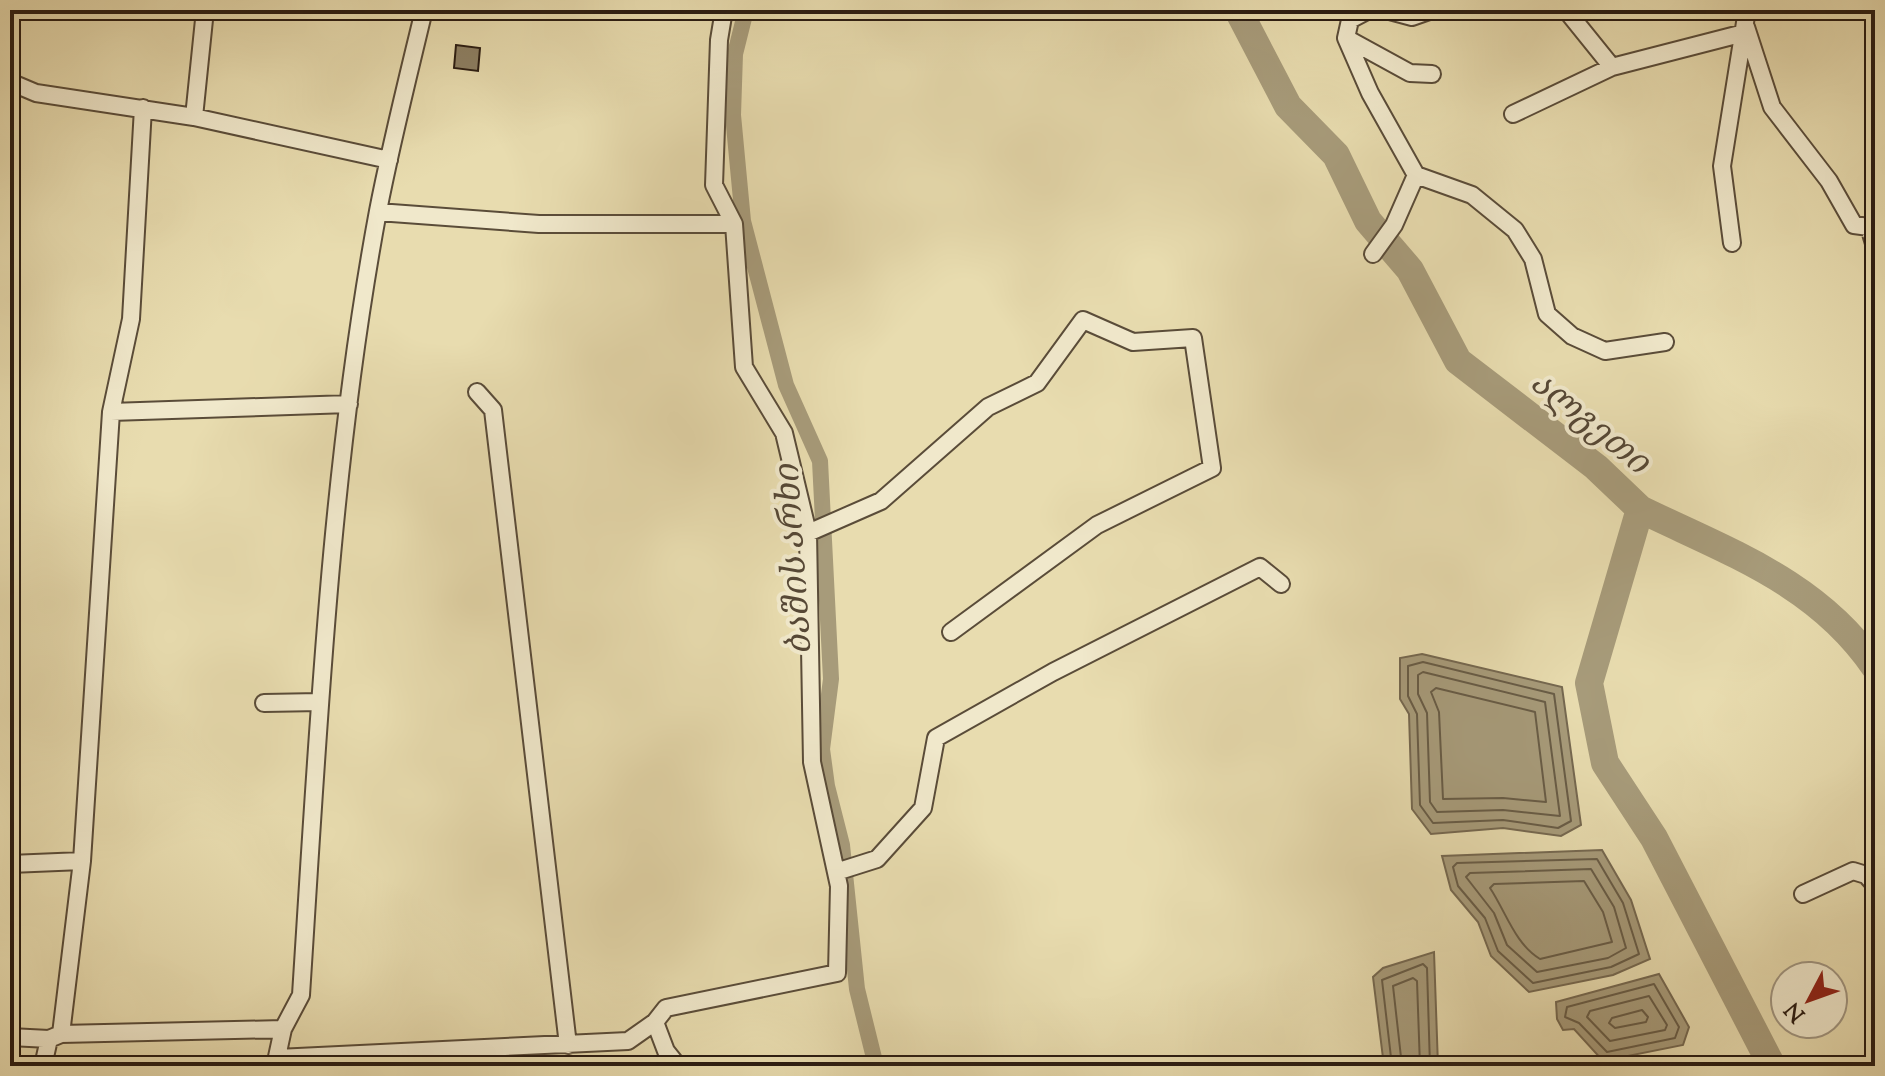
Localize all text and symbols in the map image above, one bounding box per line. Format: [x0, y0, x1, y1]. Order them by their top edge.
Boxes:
water label: ალგეთი [1518, 360, 1660, 488]
water label: ბაშის არხი [764, 461, 827, 657]
north arrow [1769, 960, 1849, 1040]
text: N [1778, 994, 1814, 1028]

